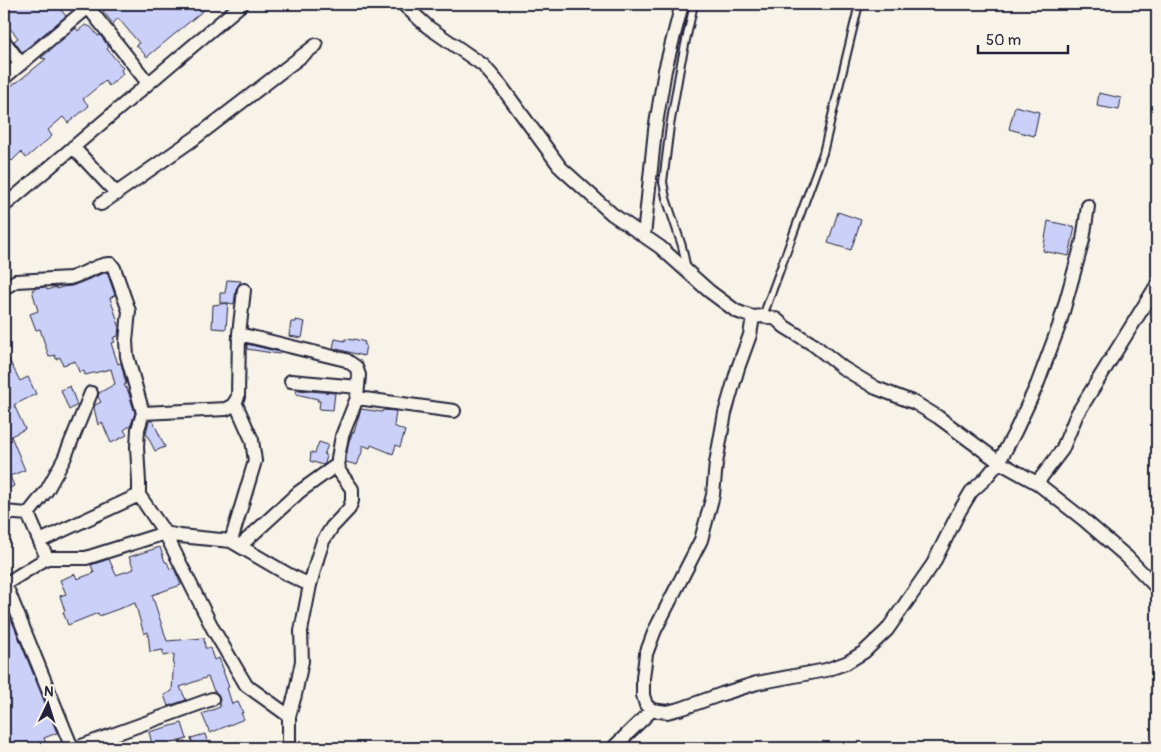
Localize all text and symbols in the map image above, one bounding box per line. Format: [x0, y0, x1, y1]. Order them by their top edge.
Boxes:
scale bar [978, 22, 1068, 54]
text: 50 m [986, 31, 1021, 50]
north arrow [22, 680, 72, 730]
text: N [44, 683, 54, 700]

